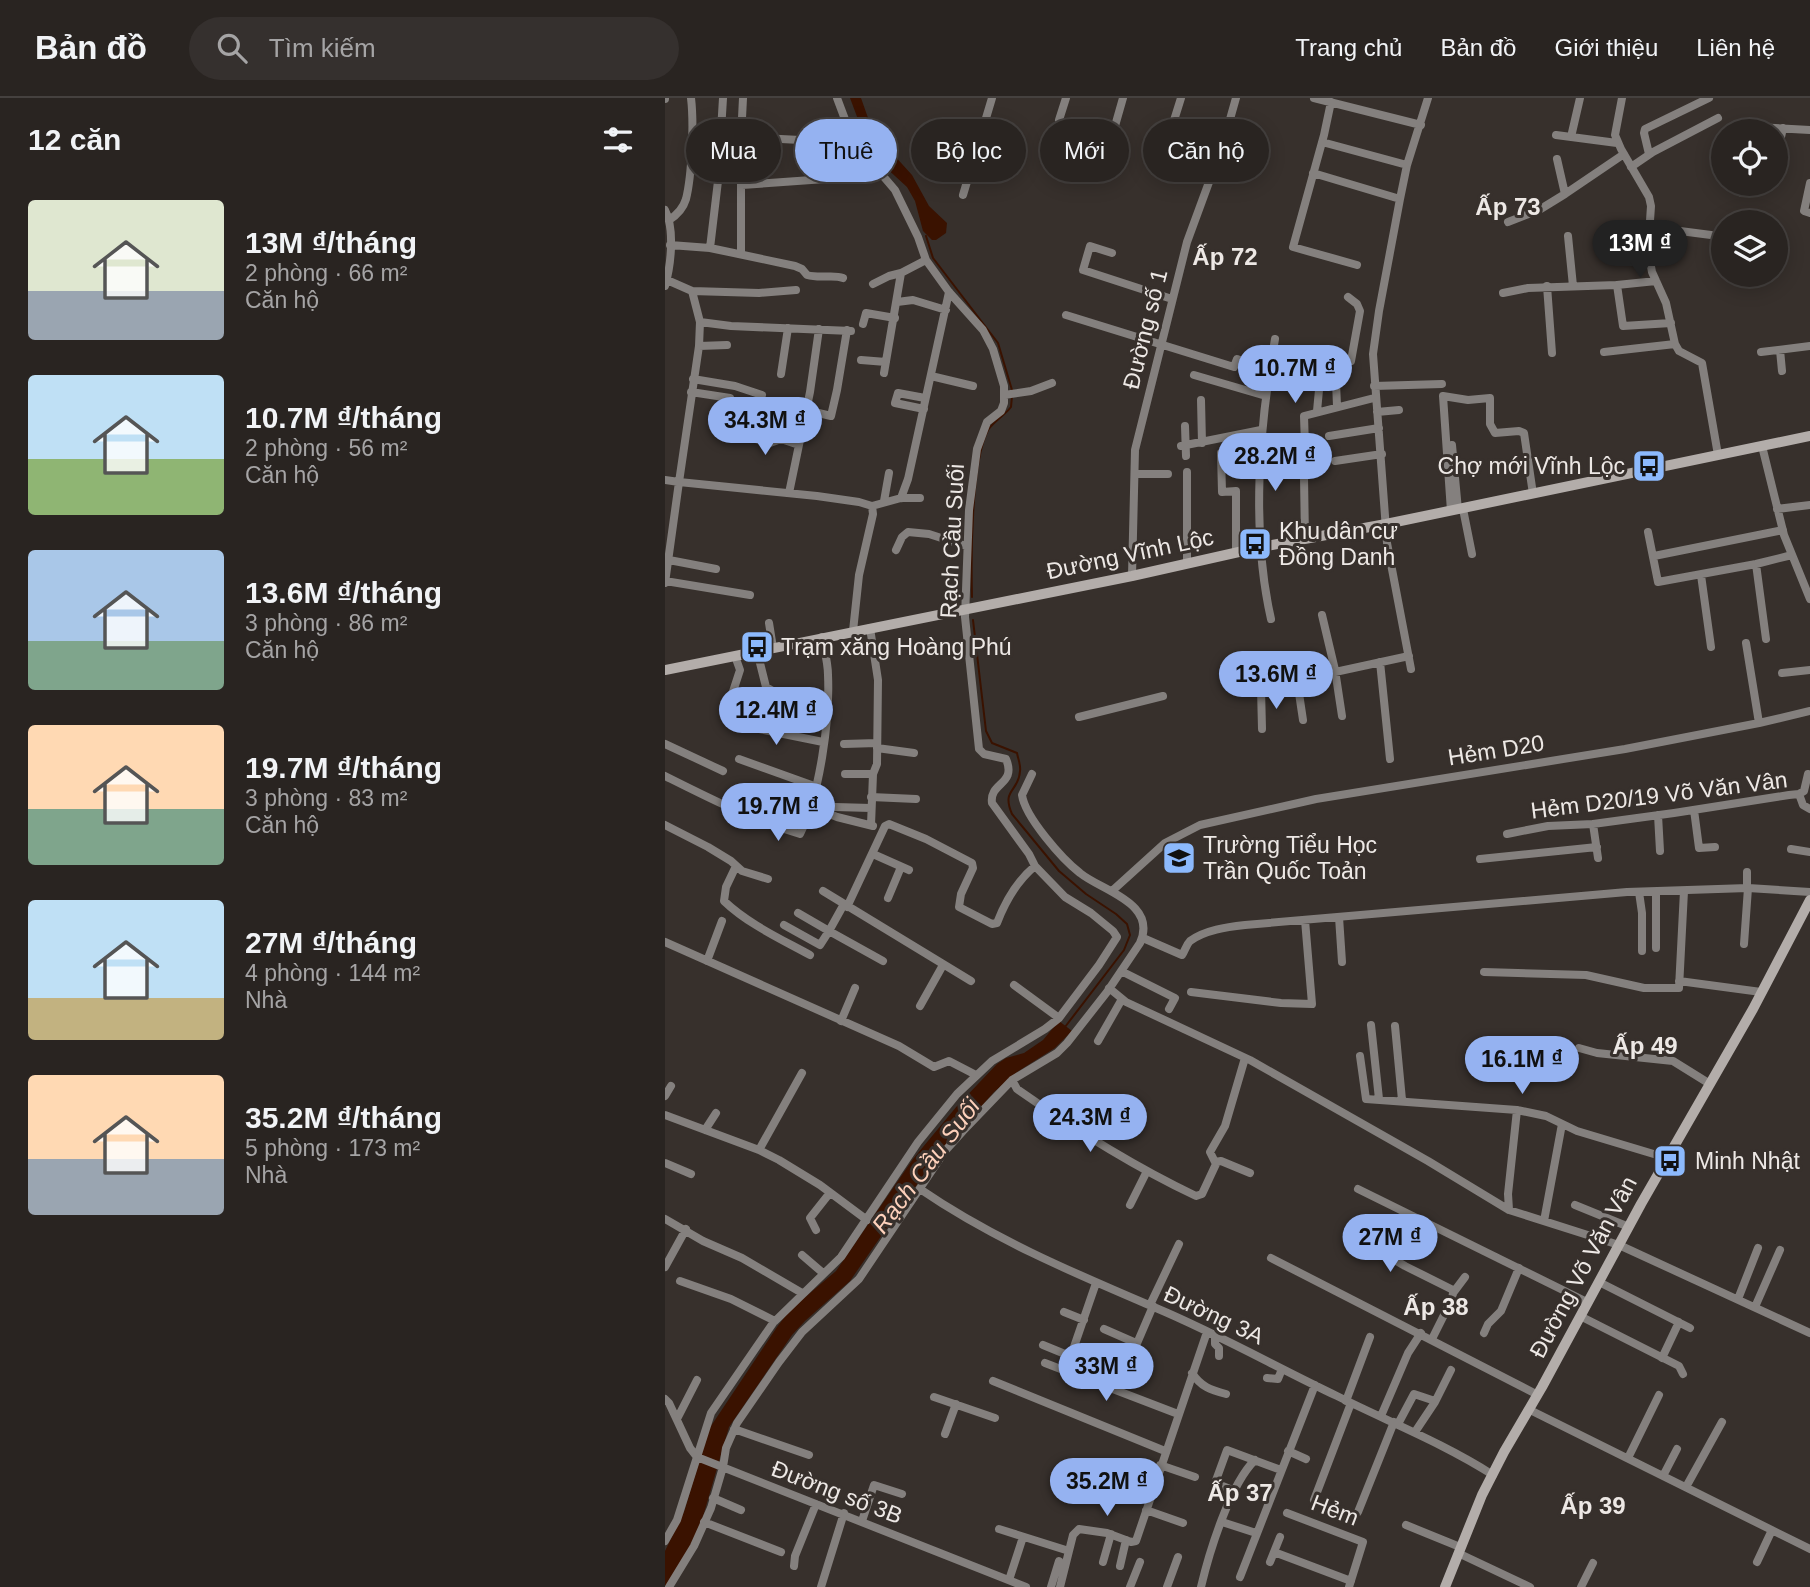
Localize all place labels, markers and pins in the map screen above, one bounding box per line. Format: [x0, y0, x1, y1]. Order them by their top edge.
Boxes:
pin: 13M ₫ [1591, 220, 1689, 280]
pin: 10.7M ₫ [1230, 345, 1360, 405]
pin: 34.3M ₫ [700, 398, 830, 457]
pin: 28.2M ₫ [1210, 434, 1340, 493]
bus stop icon: Chợ mới Vĩnh Lộc [1630, 447, 1668, 485]
place label: Chợ mới Vĩnh Lộc [1438, 453, 1625, 479]
place label: Khu dân cư Đồng Danh [1279, 518, 1398, 570]
bus stop icon: Khu dân cư Đồng Danh [1236, 525, 1274, 563]
bus stop icon: Trạm xăng Hoàng Phú [738, 628, 776, 666]
place label: Trạm xăng Hoàng Phú [781, 634, 1012, 660]
pin: 13.6M ₫ [1211, 652, 1341, 711]
pin: 12.4M ₫ [711, 688, 841, 747]
pin: 19.7M ₫ [713, 784, 843, 843]
place label: Trường Tiểu Học Trần Quốc Toản [1203, 832, 1377, 884]
school or university icon: Trường Tiểu Học Trần Quốc Toản [1160, 839, 1198, 877]
pin: 16.1M ₫ [1457, 1037, 1587, 1096]
pin: 24.3M ₫ [1025, 1094, 1155, 1154]
bus stop icon: Minh Nhật [1651, 1142, 1689, 1180]
place label: Minh Nhật [1695, 1148, 1800, 1174]
pin: 27M ₫ [1341, 1214, 1439, 1274]
pin: 33M ₫ [1057, 1344, 1155, 1403]
pin: 35.2M ₫ [1042, 1458, 1172, 1518]

